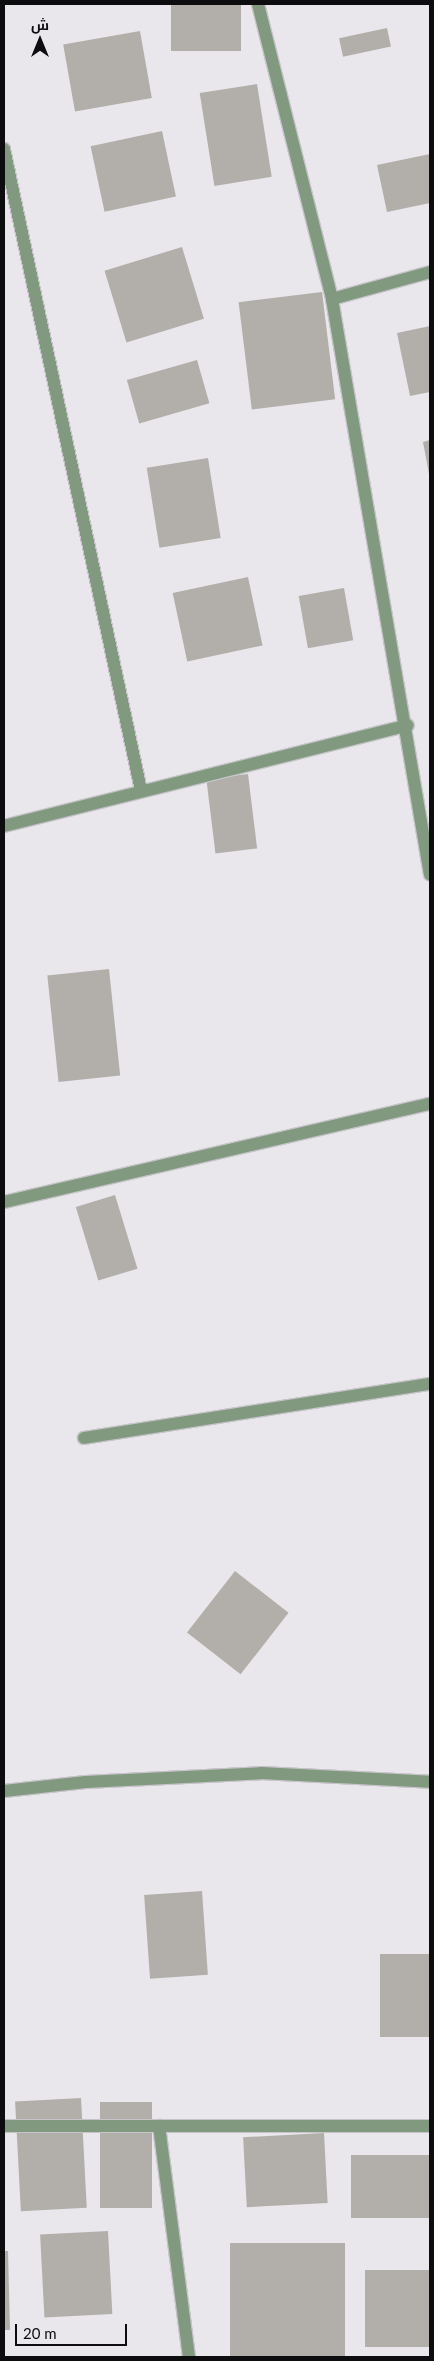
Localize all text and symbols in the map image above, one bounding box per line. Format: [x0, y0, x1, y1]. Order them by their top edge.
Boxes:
north arrow [15, 15, 65, 65]
text: ش [31, 16, 49, 33]
scale bar [18, 2314, 130, 2346]
text: 20 m [23, 2324, 57, 2342]

